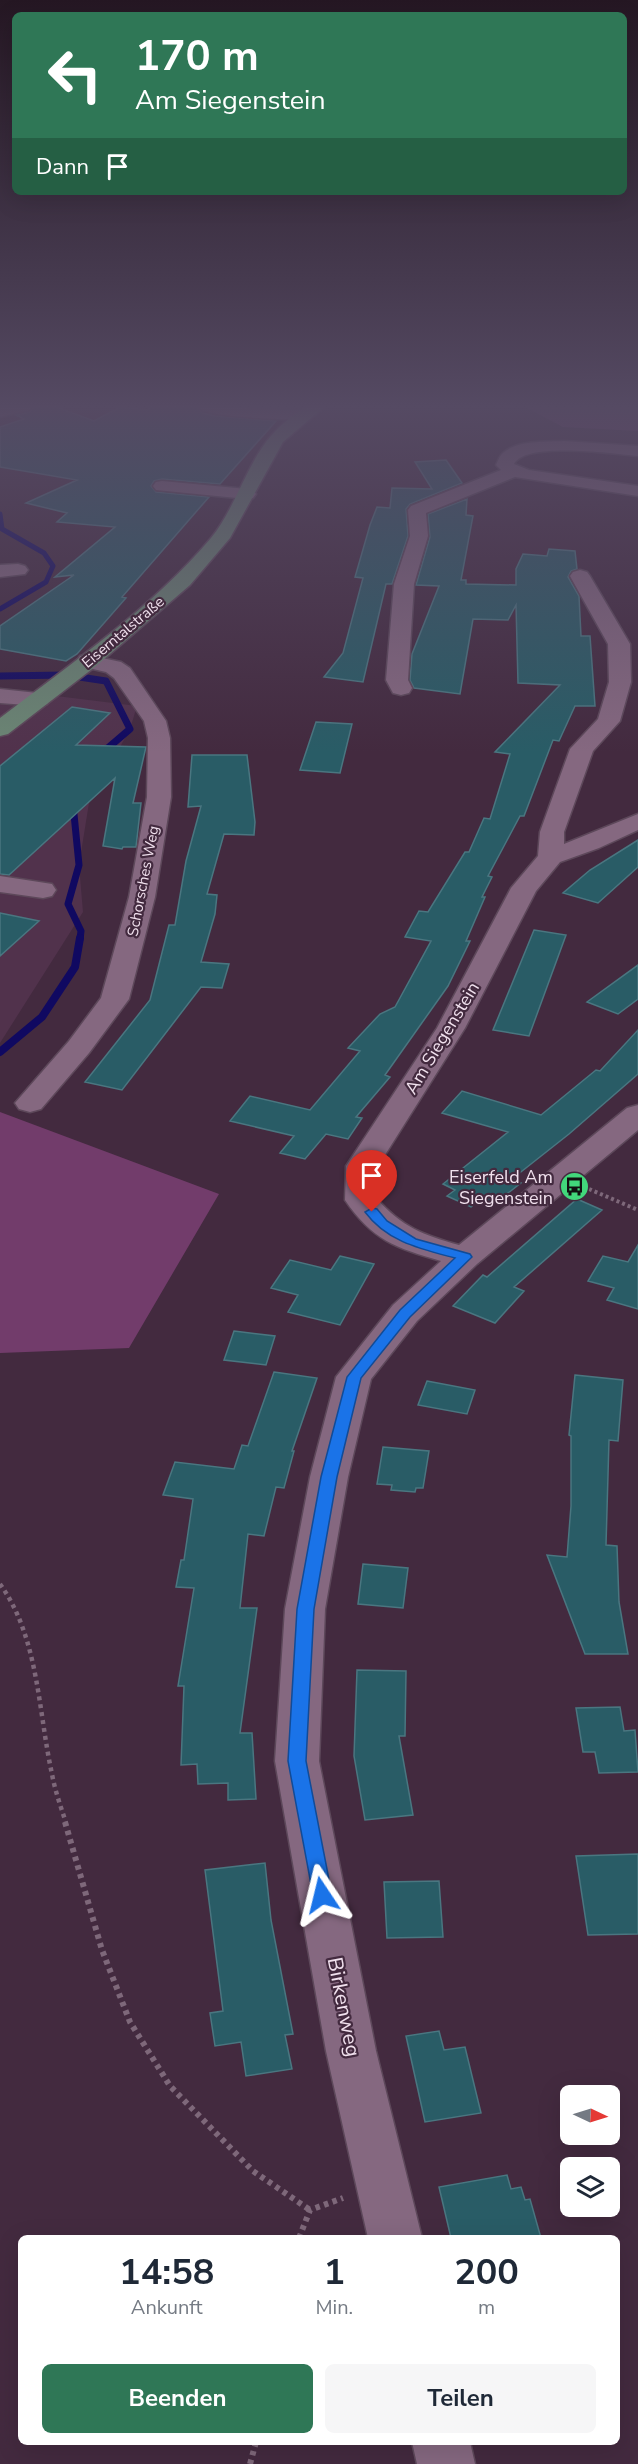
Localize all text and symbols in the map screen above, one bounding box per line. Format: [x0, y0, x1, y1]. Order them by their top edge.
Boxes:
text: 170 m [135, 28, 259, 85]
icon: left [36, 36, 114, 114]
text: Am Siegenstein [135, 82, 326, 119]
icon: arrive [101, 150, 134, 183]
text: Dann [36, 152, 89, 182]
street label: Eiserntalstraße [78, 592, 168, 672]
street label: Schorsches Weg [122, 824, 164, 938]
street label: Am Siegenstein [399, 977, 485, 1099]
pin [346, 1150, 397, 1212]
icon: arrive [355, 1159, 388, 1192]
place label: Eiserfeld Am Siegenstein [449, 1165, 553, 1210]
bus stop icon: Eiserfeld Am Siegenstein [558, 1171, 590, 1203]
position arrow [290, 1863, 354, 1927]
street label: Birkenweg [321, 1955, 367, 2059]
north arrow [560, 2085, 620, 2145]
map controls [560, 2085, 620, 2217]
button: layers [560, 2157, 620, 2217]
text: 14:58 [119, 2248, 214, 2297]
text: 1 [323, 2248, 345, 2297]
text: 200 [454, 2248, 519, 2297]
text: Ankunft [131, 2294, 203, 2321]
text: Min. [315, 2294, 353, 2321]
text: m [478, 2294, 495, 2321]
button: Beenden [42, 2364, 313, 2433]
button: Teilen [325, 2364, 596, 2433]

